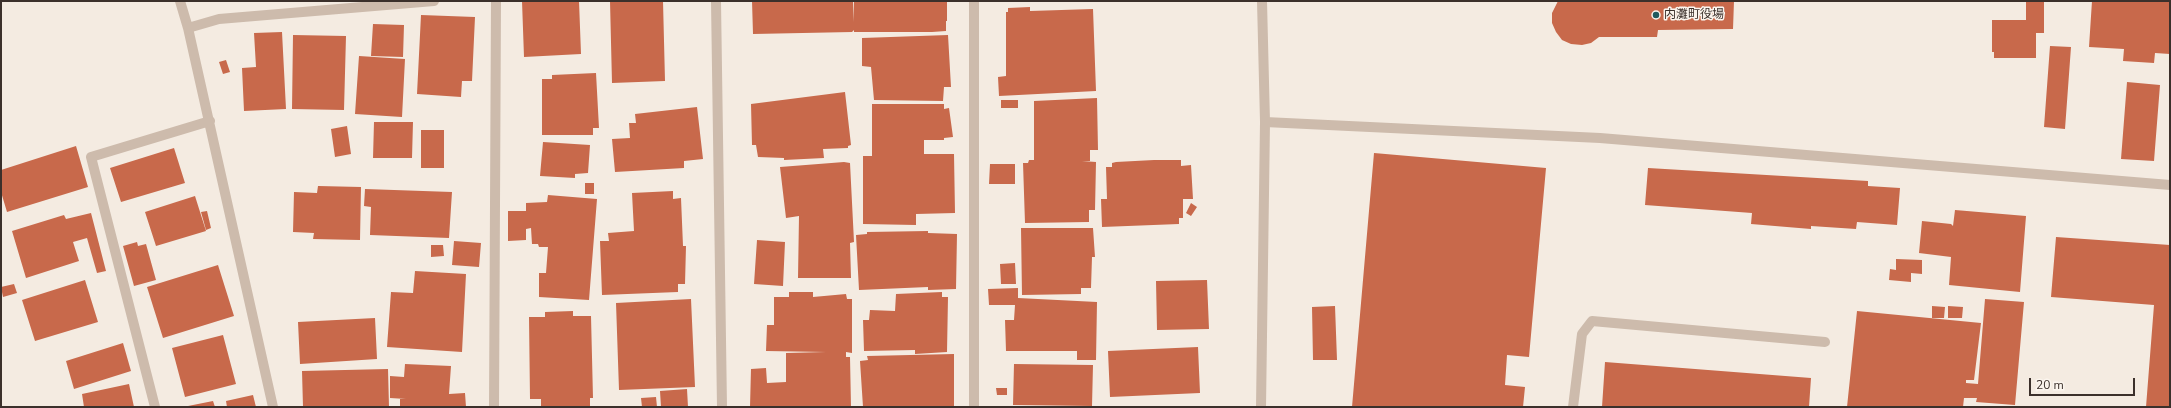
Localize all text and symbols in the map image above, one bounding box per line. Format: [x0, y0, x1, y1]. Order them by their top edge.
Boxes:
place label: 内灘町役場 [1664, 8, 1724, 22]
marker: 内灘町役場 [1651, 10, 1661, 20]
scale bar [2031, 370, 2137, 396]
text: 20 m [2036, 377, 2064, 393]

